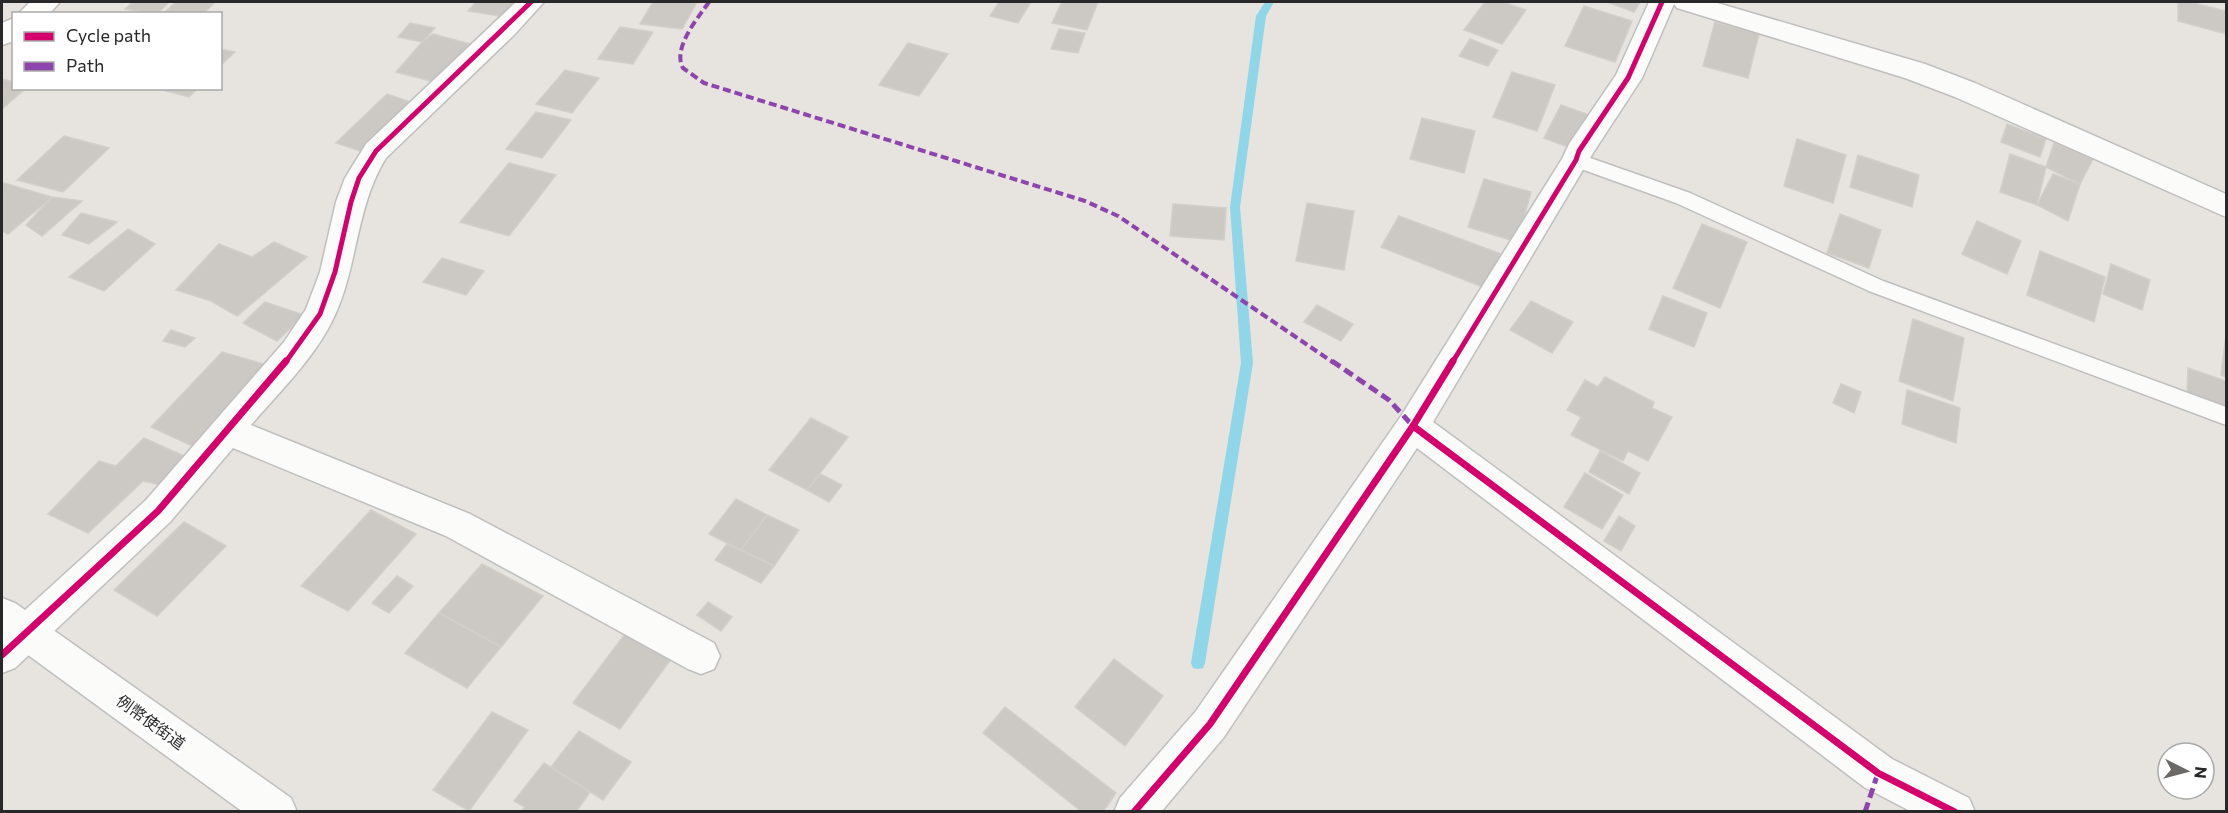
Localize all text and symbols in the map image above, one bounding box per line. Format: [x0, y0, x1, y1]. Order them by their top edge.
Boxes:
legend [12, 12, 222, 90]
text: Cycle path [66, 24, 151, 46]
text: Path [66, 54, 104, 76]
street label: 例幣使街道 [113, 690, 189, 753]
north arrow [2156, 741, 2216, 801]
text: N [2191, 766, 2211, 780]

